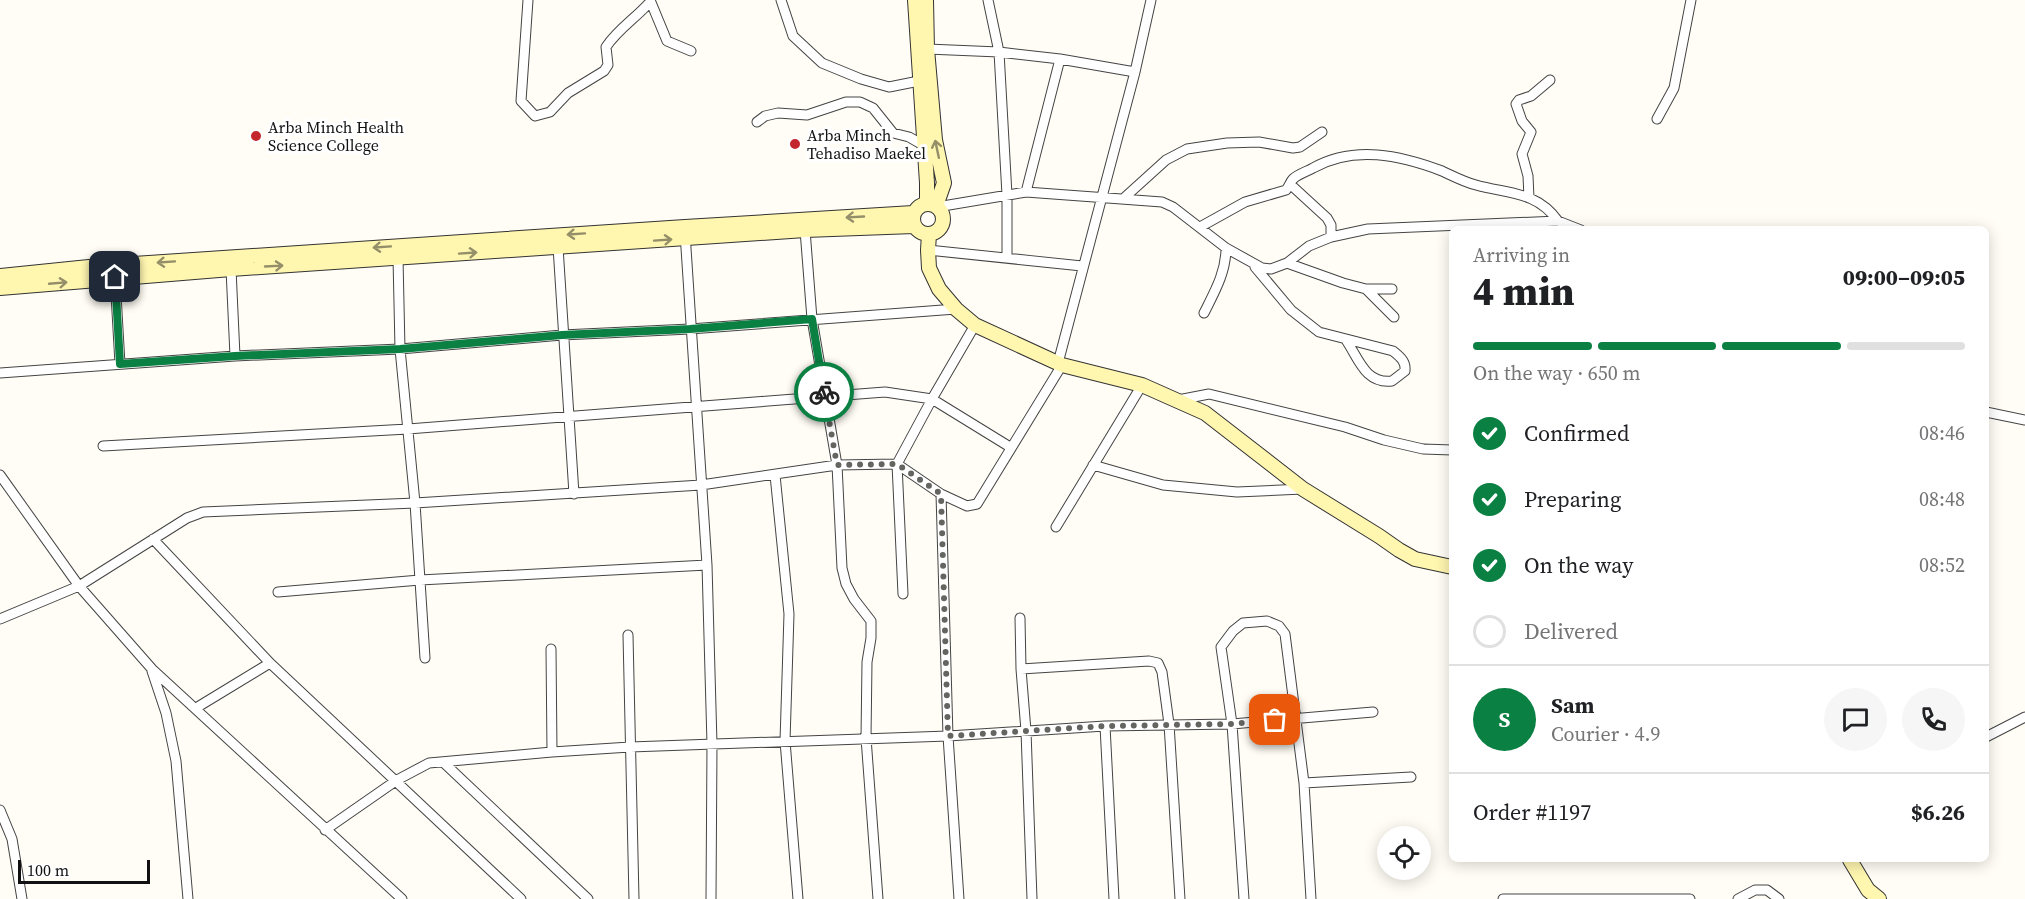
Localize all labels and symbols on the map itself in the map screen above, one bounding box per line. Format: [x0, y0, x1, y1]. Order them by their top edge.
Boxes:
place label: Arba Minch Health Science College [268, 116, 405, 156]
place label: Arba Minch Tehadiso Maekel [807, 124, 926, 164]
marker: Arba Minch Health Science College [249, 129, 263, 143]
marker: Arba Minch Tehadiso Maekel [788, 137, 802, 151]
one-way arrow [931, 140, 943, 159]
one-way arrow [845, 211, 865, 222]
one-way arrow [567, 229, 587, 240]
one-way arrow [652, 234, 672, 245]
one-way arrow [372, 242, 392, 253]
one-way arrow [458, 248, 478, 259]
pin [89, 251, 140, 302]
one-way arrow [157, 257, 177, 268]
one-way arrow [263, 261, 283, 272]
one-way arrow [48, 277, 68, 288]
courier [794, 362, 854, 422]
pin [1249, 694, 1300, 745]
scale bar [18, 857, 150, 884]

